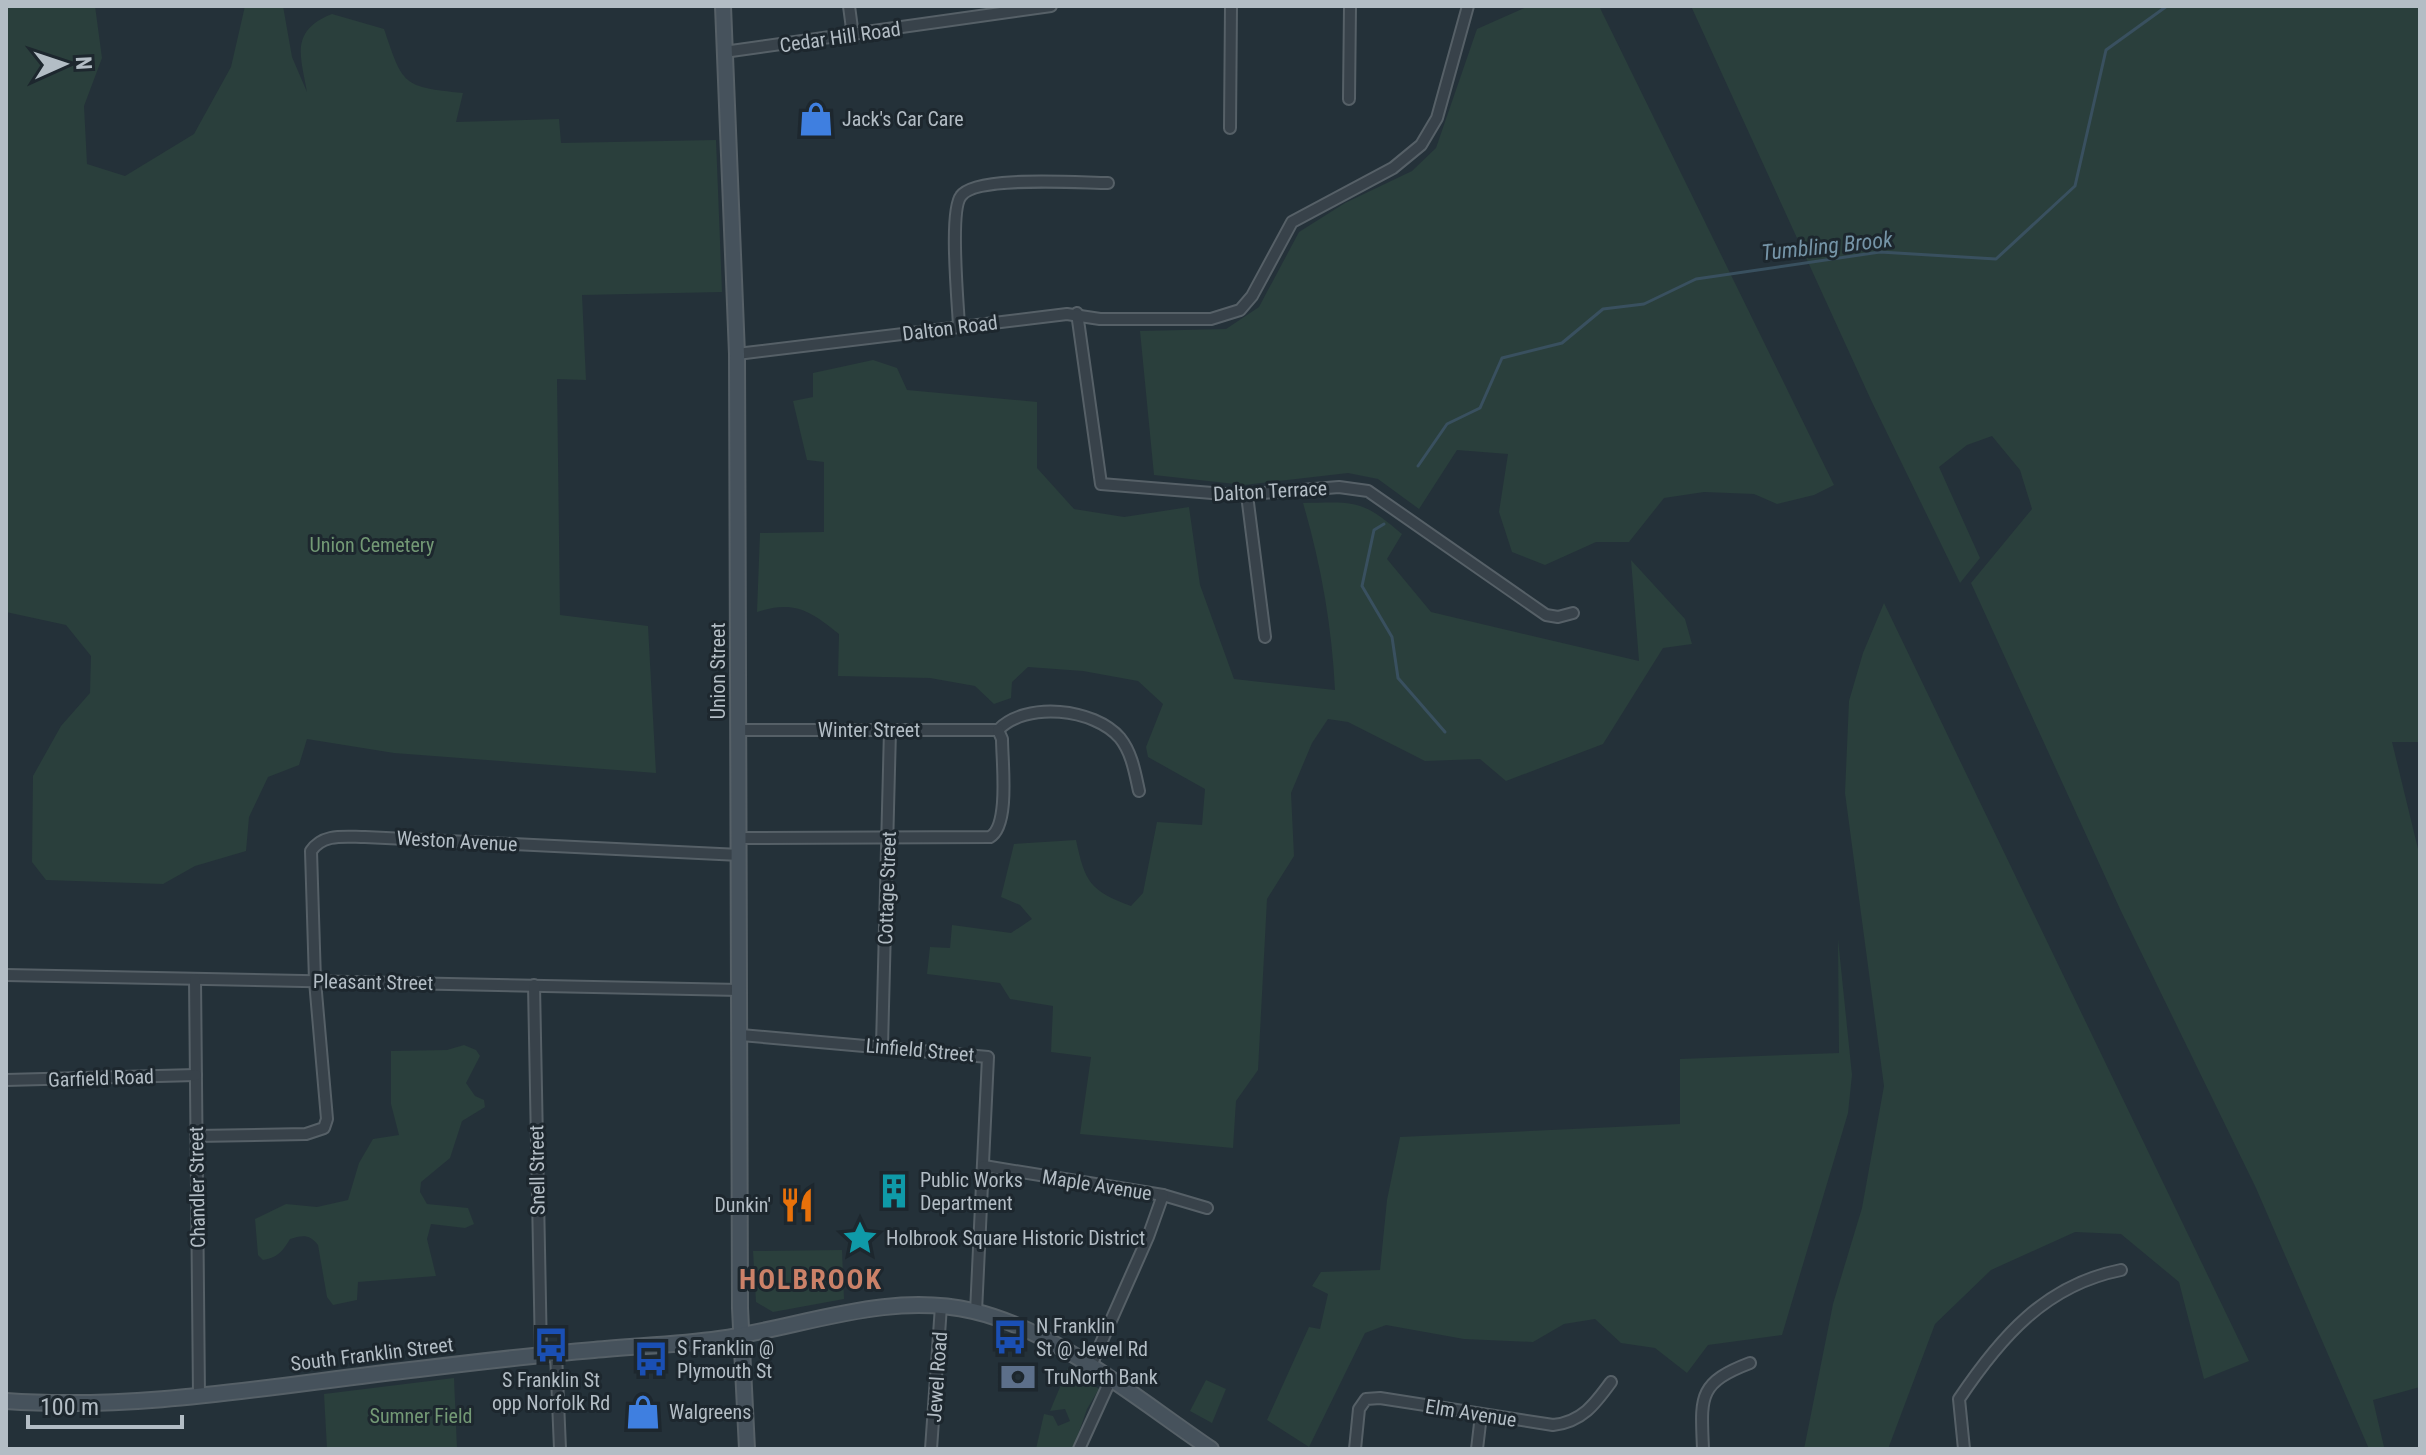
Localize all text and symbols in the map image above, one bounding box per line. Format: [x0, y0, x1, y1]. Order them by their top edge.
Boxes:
street label: Cedar Hill Road [778, 17, 902, 57]
north arrow [24, 24, 104, 104]
text: N [71, 56, 96, 70]
shop icon: Jack's Car Care [797, 100, 835, 138]
place label: Jack's Car Care [842, 107, 964, 131]
water label: Tumbling Brook [1760, 227, 1894, 265]
street label: Dalton Road [901, 310, 999, 346]
street label: Dalton Terrace [1212, 476, 1328, 506]
park label: Union Cemetery [310, 533, 434, 557]
street label: Union Street [706, 623, 730, 719]
street label: Winter Street [818, 718, 920, 742]
street label: Weston Avenue [396, 826, 518, 856]
street label: Cottage Street [873, 831, 901, 945]
street label: Pleasant Street [313, 969, 433, 995]
street label: Linfield Street [865, 1033, 975, 1067]
street label: Garfield Road [48, 1064, 154, 1092]
street label: Snell Street [524, 1125, 550, 1215]
street label: Chandler Street [184, 1126, 210, 1248]
street label: Maple Avenue [1040, 1164, 1154, 1206]
place label: Public Works Department [920, 1168, 1023, 1215]
building icon: Public Works Department [875, 1172, 913, 1210]
restaurant icon: Dunkin' [778, 1186, 816, 1224]
place label: Dunkin' [714, 1193, 771, 1217]
place icon: Holbrook Square Historic District [841, 1219, 879, 1257]
place label: Holbrook Square Historic District [886, 1226, 1145, 1250]
district label: HOLBROOK [739, 1263, 883, 1296]
place label: N Franklin St @ Jewel Rd [1036, 1314, 1148, 1361]
bus stop icon: N Franklin St @ Jewel Rd [991, 1318, 1029, 1356]
bus stop icon: S Franklin St opp Norfolk Rd [532, 1326, 570, 1364]
street label: Jewel Road [922, 1331, 952, 1423]
street label: South Franklin Street [289, 1332, 455, 1376]
place label: S Franklin @ Plymouth St [677, 1336, 774, 1383]
bus stop icon: S Franklin @ Plymouth St [632, 1340, 670, 1378]
bank icon: TruNorth Bank [999, 1358, 1037, 1396]
place label: TruNorth Bank [1044, 1365, 1158, 1389]
place label: S Franklin St opp Norfolk Rd [492, 1368, 610, 1415]
scale bar [28, 1379, 182, 1429]
text: 100 m [40, 1393, 99, 1421]
shop icon: Walgreens [624, 1393, 662, 1431]
street label: Elm Avenue [1424, 1394, 1518, 1432]
place label: Walgreens [669, 1400, 751, 1424]
park label: Sumner Field [370, 1404, 472, 1428]

